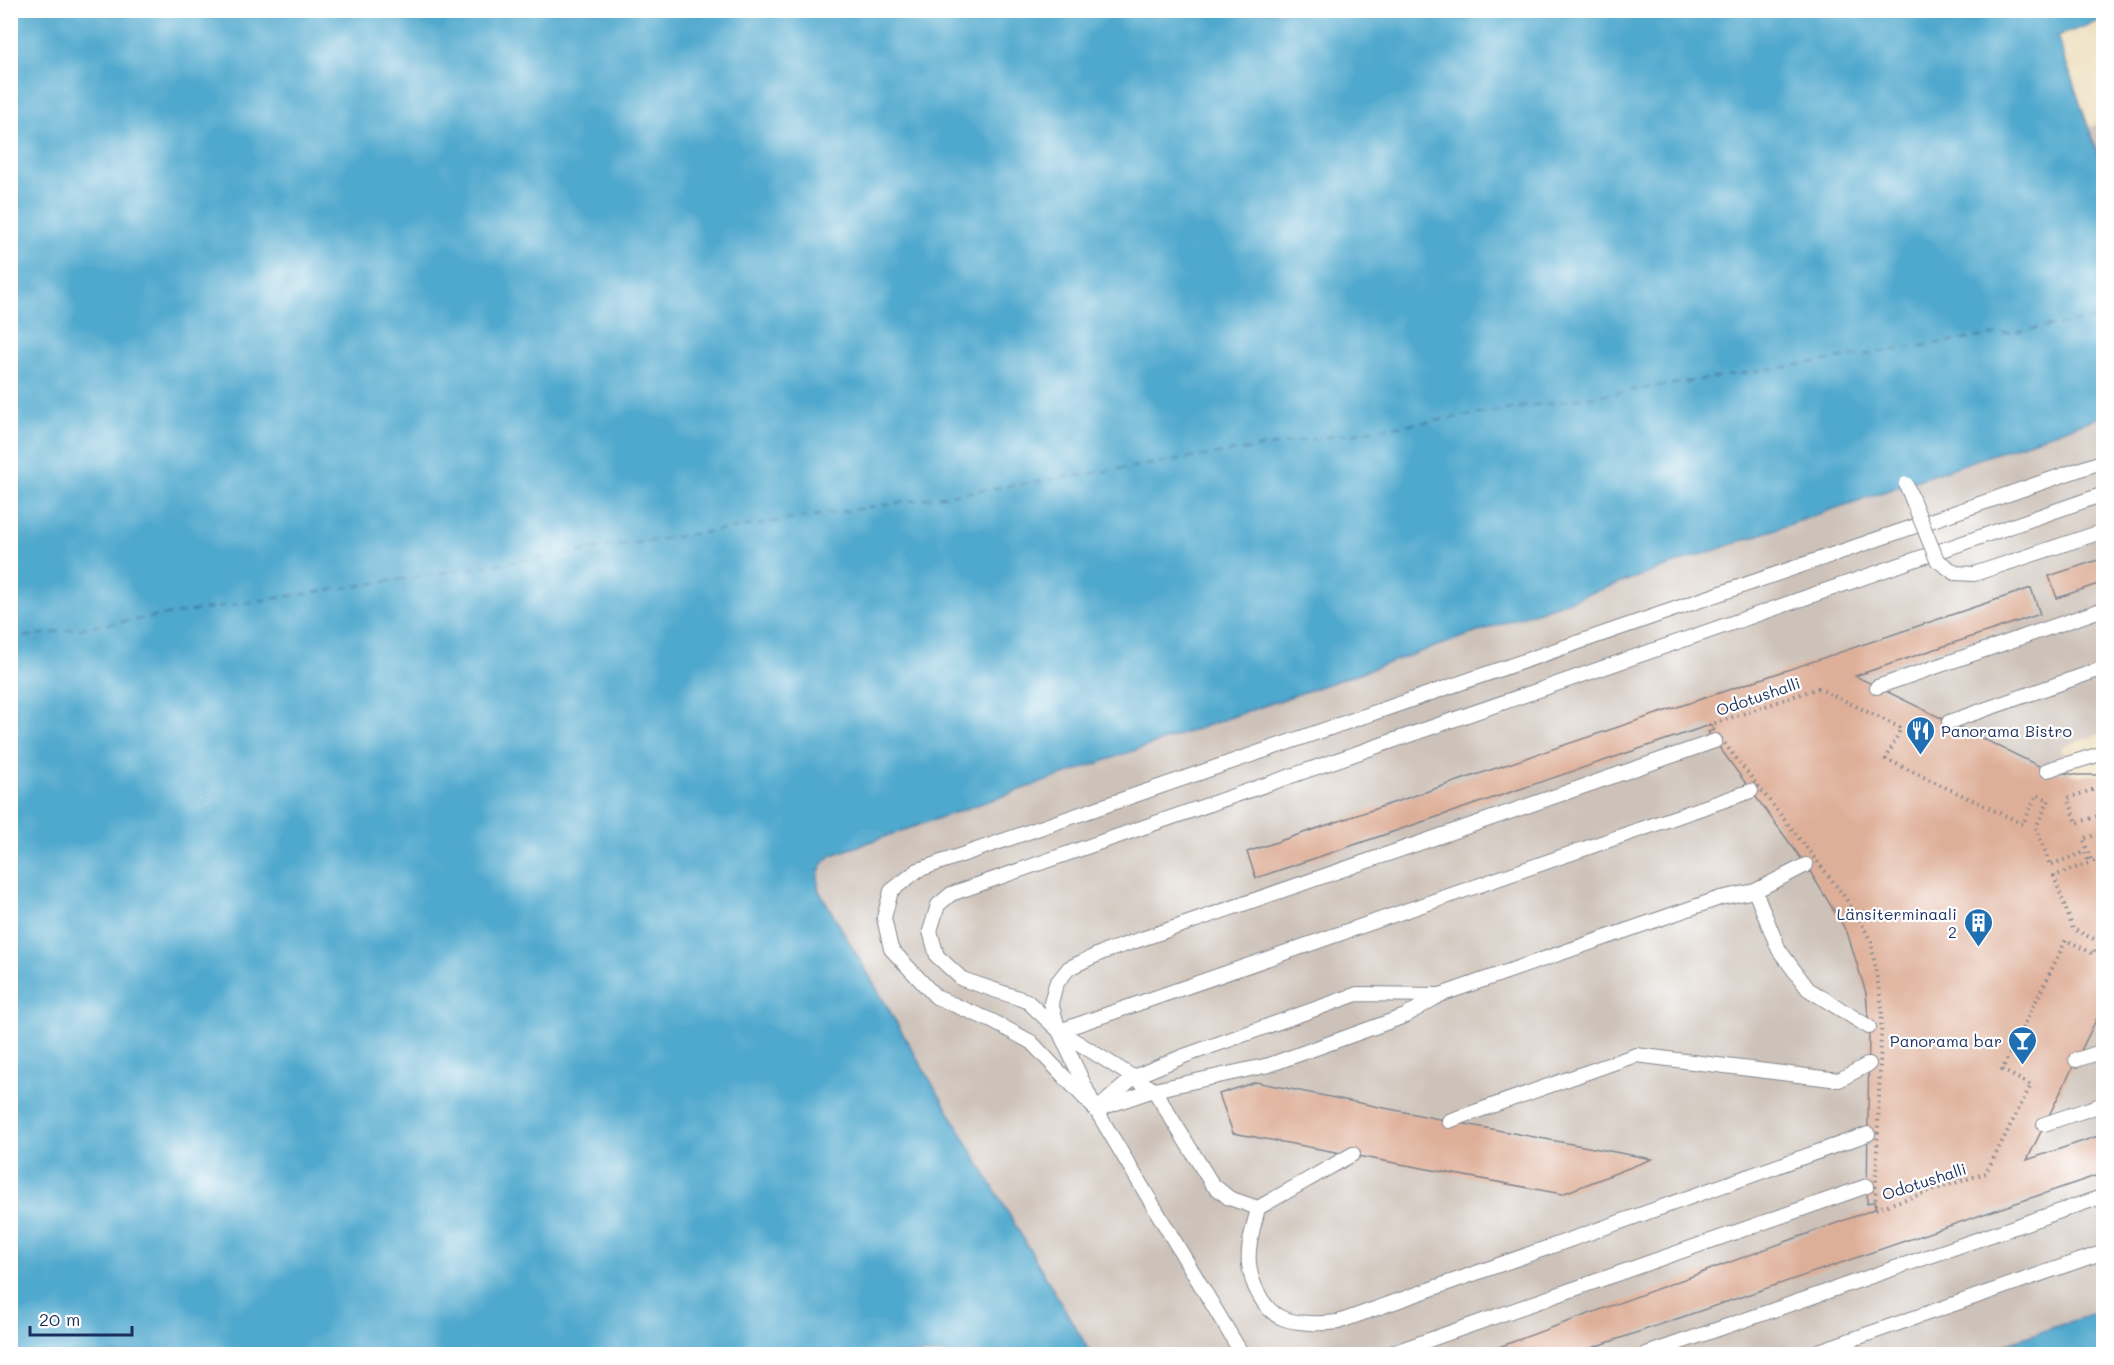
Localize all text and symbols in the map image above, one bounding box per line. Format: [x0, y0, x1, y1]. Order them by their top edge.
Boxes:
street label: Odotushalli [1713, 672, 1803, 720]
restaurant icon: Panorama Bistro [1904, 714, 1936, 756]
place label: Panorama Bistro [1941, 720, 2072, 741]
place label: Länsiterminaali 2 [1837, 903, 1957, 942]
building icon: Länsiterminaali 2 [1962, 906, 1994, 948]
bar icon: Panorama bar [2007, 1024, 2039, 1066]
place label: Panorama bar [1890, 1030, 2002, 1051]
street label: Odotushalli [1879, 1157, 1969, 1205]
scale bar [30, 1299, 132, 1337]
text: 20 m [39, 1307, 80, 1331]

